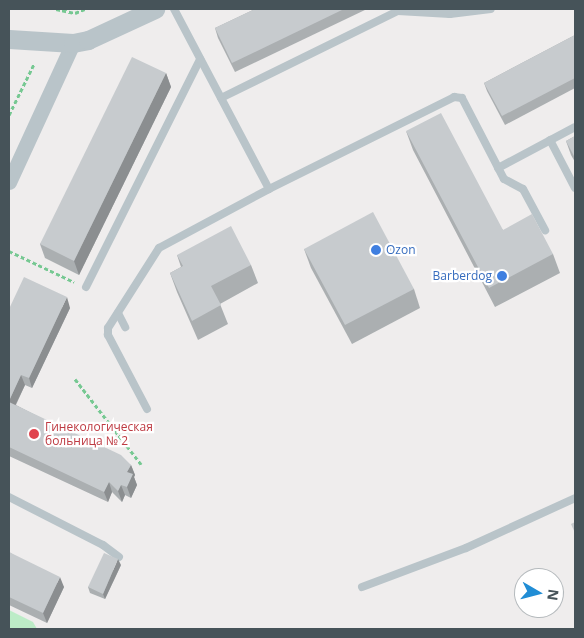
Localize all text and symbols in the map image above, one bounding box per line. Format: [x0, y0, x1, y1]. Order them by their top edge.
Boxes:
place label: Ozon [386, 243, 416, 257]
marker: Ozon [370, 244, 382, 256]
place label: Barberdog [433, 269, 492, 283]
marker: Barberdog [496, 270, 508, 282]
place label: Гинекологическая больница № 2 [45, 420, 153, 448]
marker: Гинекологическая больница № 2 [27, 427, 41, 441]
north arrow [514, 568, 564, 618]
text: N [543, 588, 564, 602]

